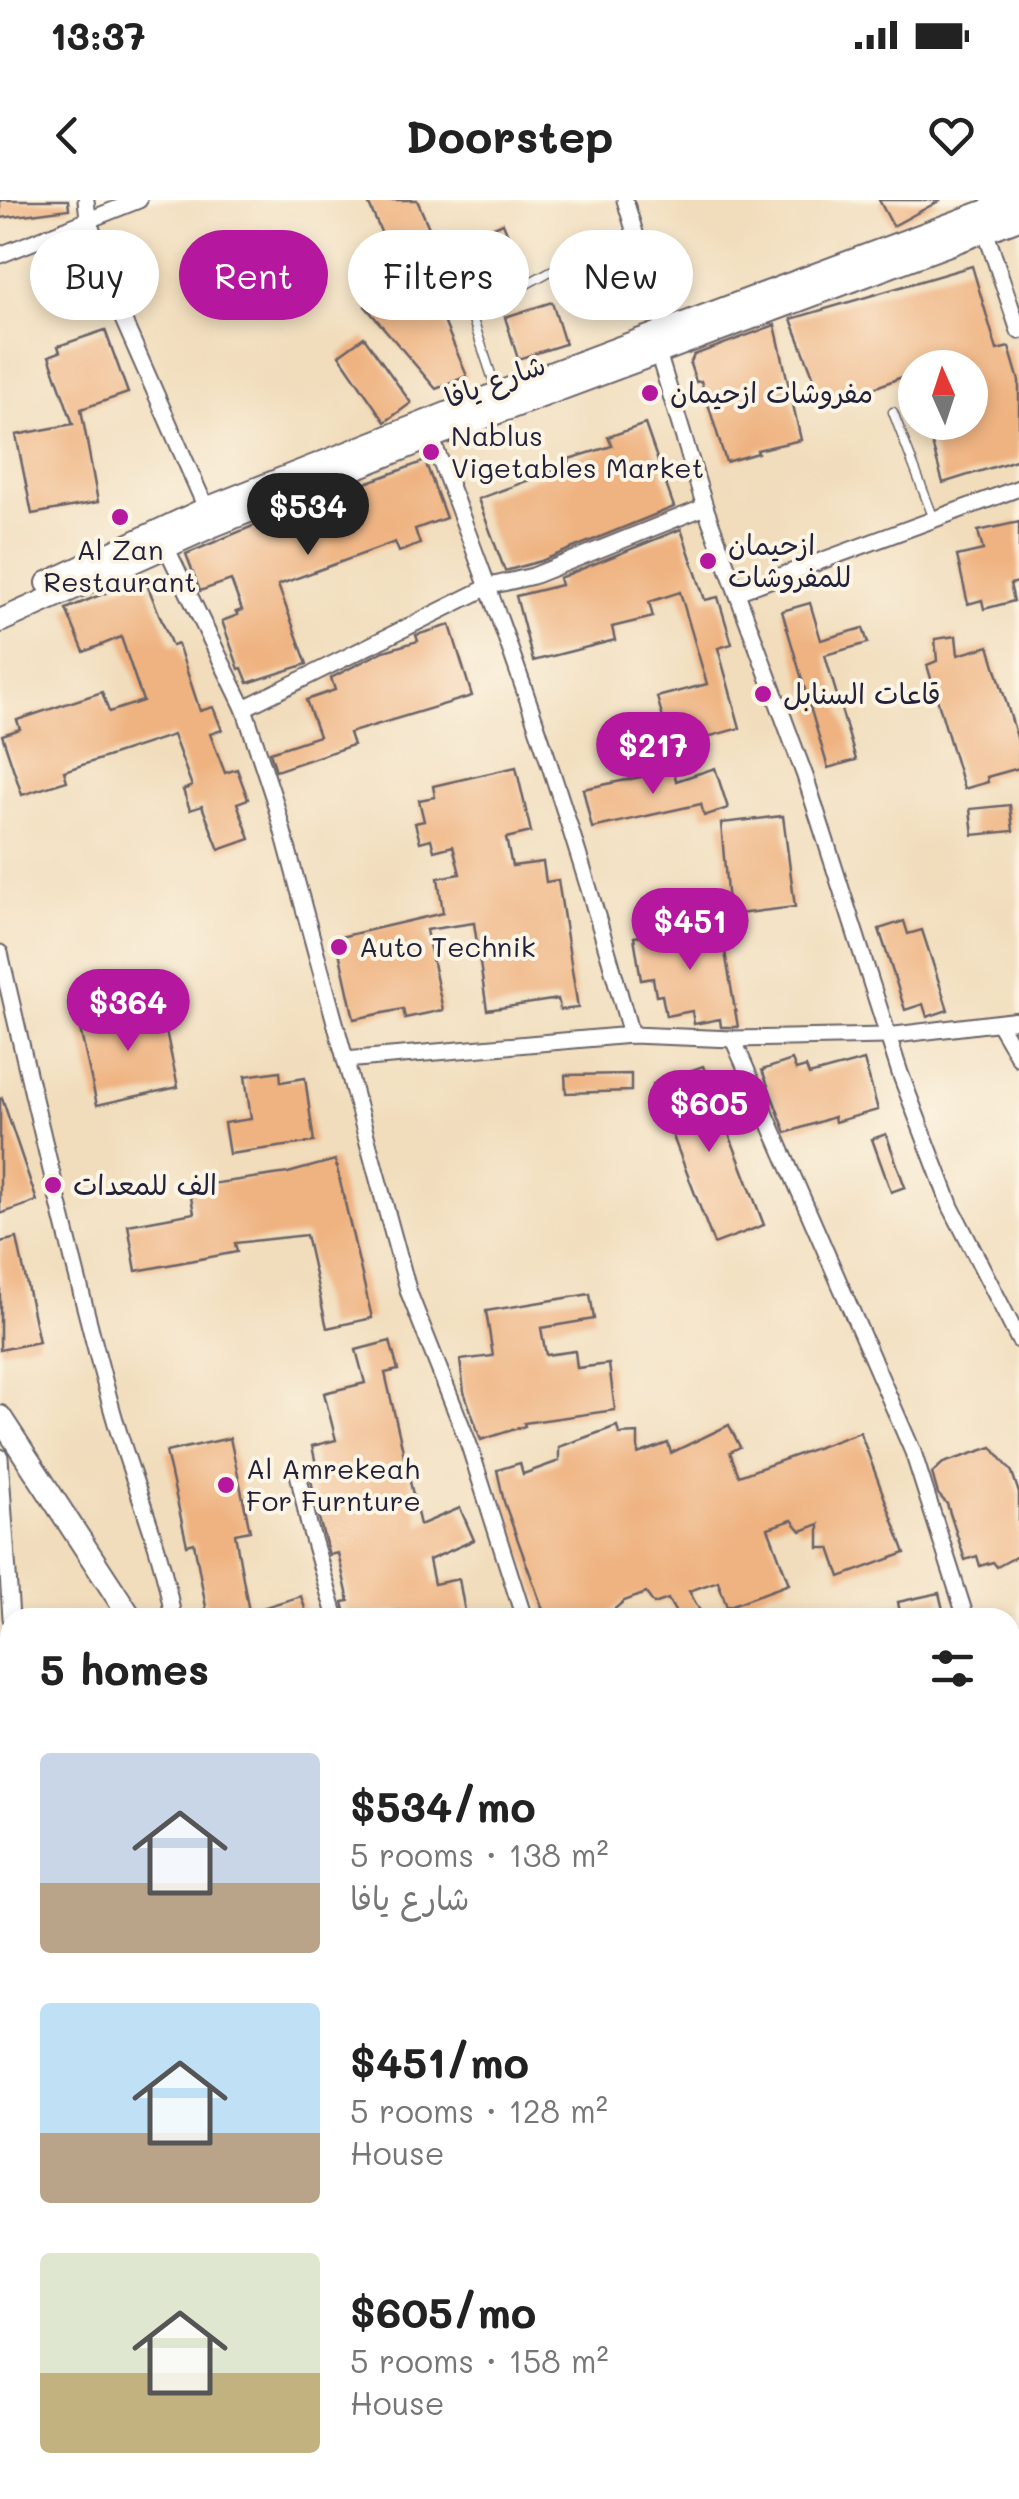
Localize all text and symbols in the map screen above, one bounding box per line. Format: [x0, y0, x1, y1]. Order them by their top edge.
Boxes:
text: 13:37 [50, 10, 146, 60]
text: Doorstep [405, 106, 614, 164]
icon: back [40, 108, 95, 163]
icon: heart [924, 108, 979, 163]
chip: Buy [30, 230, 159, 320]
chip: Rent [179, 230, 328, 320]
chip: Filters [348, 230, 529, 320]
chip: New [549, 230, 693, 320]
street label: شارع يافا [439, 345, 551, 418]
north arrow [898, 350, 988, 440]
map controls [898, 350, 988, 440]
place label: مفروشات ازحيمان [670, 374, 873, 410]
marker: مفروشات ازحيمان [639, 382, 661, 404]
place label: Nablus Vigetables Market [451, 417, 704, 485]
marker: Nablus Vigetables Market [420, 441, 442, 463]
pin: $534 [249, 473, 367, 558]
text: $534 [269, 484, 347, 526]
marker: Al Zan Restaurant [109, 506, 131, 528]
place label: ازحيمان للمفروشات [728, 526, 851, 594]
place label: Al Zan Restaurant [43, 531, 197, 599]
marker: ازحيمان للمفروشات [697, 550, 719, 572]
place label: قاعات السنابل [783, 675, 941, 712]
marker: قاعات السنابل [752, 683, 774, 705]
pin: $217 [594, 712, 712, 797]
text: $217 [618, 723, 688, 765]
pin: $451 [631, 888, 749, 973]
text: $451 [654, 899, 726, 941]
place label: Auto Technik [359, 928, 536, 964]
marker: Auto Technik [328, 936, 350, 958]
pin: $364 [69, 969, 187, 1054]
text: $364 [89, 980, 167, 1022]
pin: $605 [650, 1070, 768, 1155]
text: $605 [670, 1081, 748, 1123]
place label: الف للمعدات [73, 1166, 217, 1202]
marker: الف للمعدات [42, 1174, 64, 1196]
place label: Al Amrekeah For Furnture [246, 1450, 421, 1518]
marker: Al Amrekeah For Furnture [215, 1474, 237, 1496]
text: 5 homes [40, 1641, 209, 1696]
icon: filters [925, 1641, 980, 1696]
text: $534/mo [350, 1778, 536, 1833]
icon: home [120, 1793, 240, 1913]
text: 5 rooms · 138 m² [350, 1833, 609, 1875]
text: شارع يافا [350, 1876, 470, 1918]
text: $451/mo [350, 2034, 529, 2089]
icon: home [120, 2043, 240, 2163]
text: 5 rooms · 128 m² [350, 2089, 608, 2131]
text: House [350, 2131, 445, 2173]
text: $605/mo [350, 2284, 536, 2339]
icon: home [120, 2293, 240, 2413]
text: 5 rooms · 158 m² [350, 2339, 609, 2381]
text: House [350, 2381, 445, 2423]

